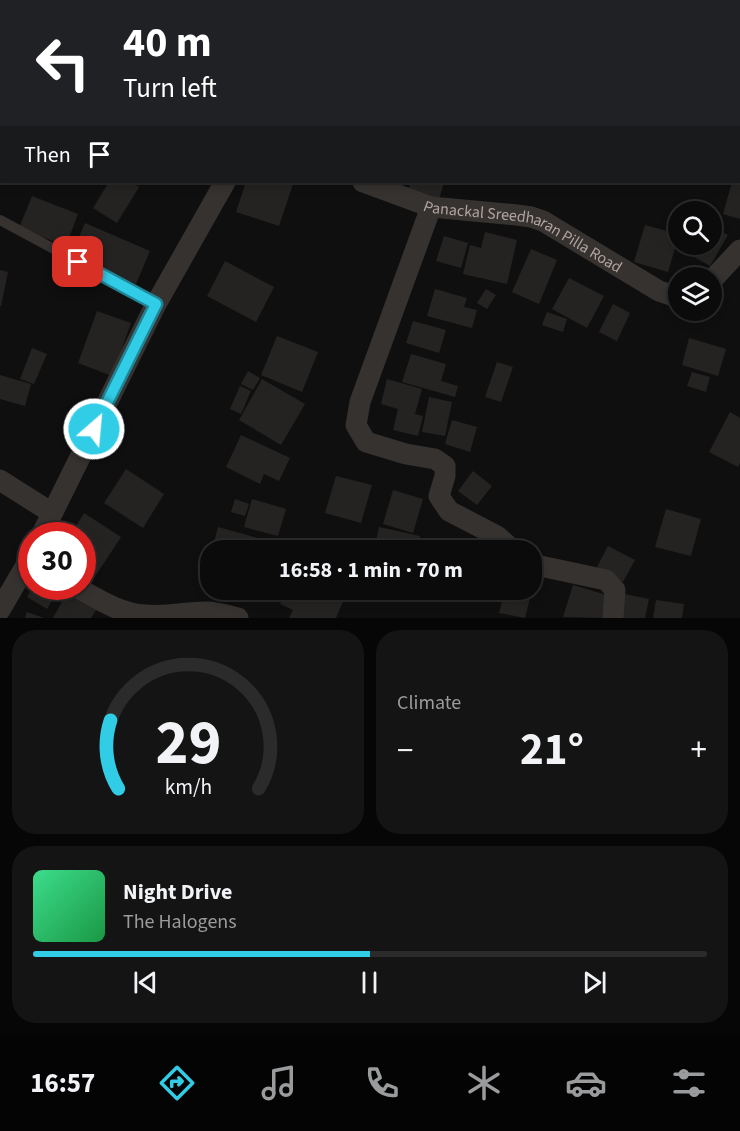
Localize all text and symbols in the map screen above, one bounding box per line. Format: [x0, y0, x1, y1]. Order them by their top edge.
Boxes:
text: 40 m [123, 13, 212, 73]
icon: left [24, 24, 102, 102]
text: Turn left [123, 69, 217, 108]
icon: arrive [83, 138, 116, 171]
text: Then [24, 139, 71, 171]
street label: Panackal Sreedharan Pilla Road [420, 195, 626, 278]
map controls [668, 201, 722, 321]
button: search [668, 201, 722, 255]
pin [52, 236, 103, 287]
icon: arrive [61, 245, 94, 278]
button: layers [668, 267, 722, 321]
position arrow [62, 397, 126, 461]
speed limit sign: 30 [18, 522, 96, 600]
text: 16:58 · 1 min · 70 m [279, 554, 463, 586]
text: Climate [397, 689, 461, 717]
text: 29 [155, 699, 221, 788]
text: 21° [520, 718, 584, 782]
text: − [397, 727, 413, 774]
text: + [691, 727, 707, 774]
text: km/h [164, 772, 212, 803]
text: Night Drive [123, 876, 232, 908]
text: The Halogens [123, 908, 237, 936]
icon: previous [129, 966, 162, 999]
icon: pause [353, 966, 386, 999]
icon: next [578, 966, 611, 999]
icon: directions [156, 1062, 198, 1104]
icon: music [258, 1062, 300, 1104]
icon: phone [361, 1062, 403, 1104]
icon: climate [463, 1062, 505, 1104]
icon: car [565, 1062, 607, 1104]
icon: filters [668, 1062, 710, 1104]
text: 16:57 [30, 1064, 95, 1103]

